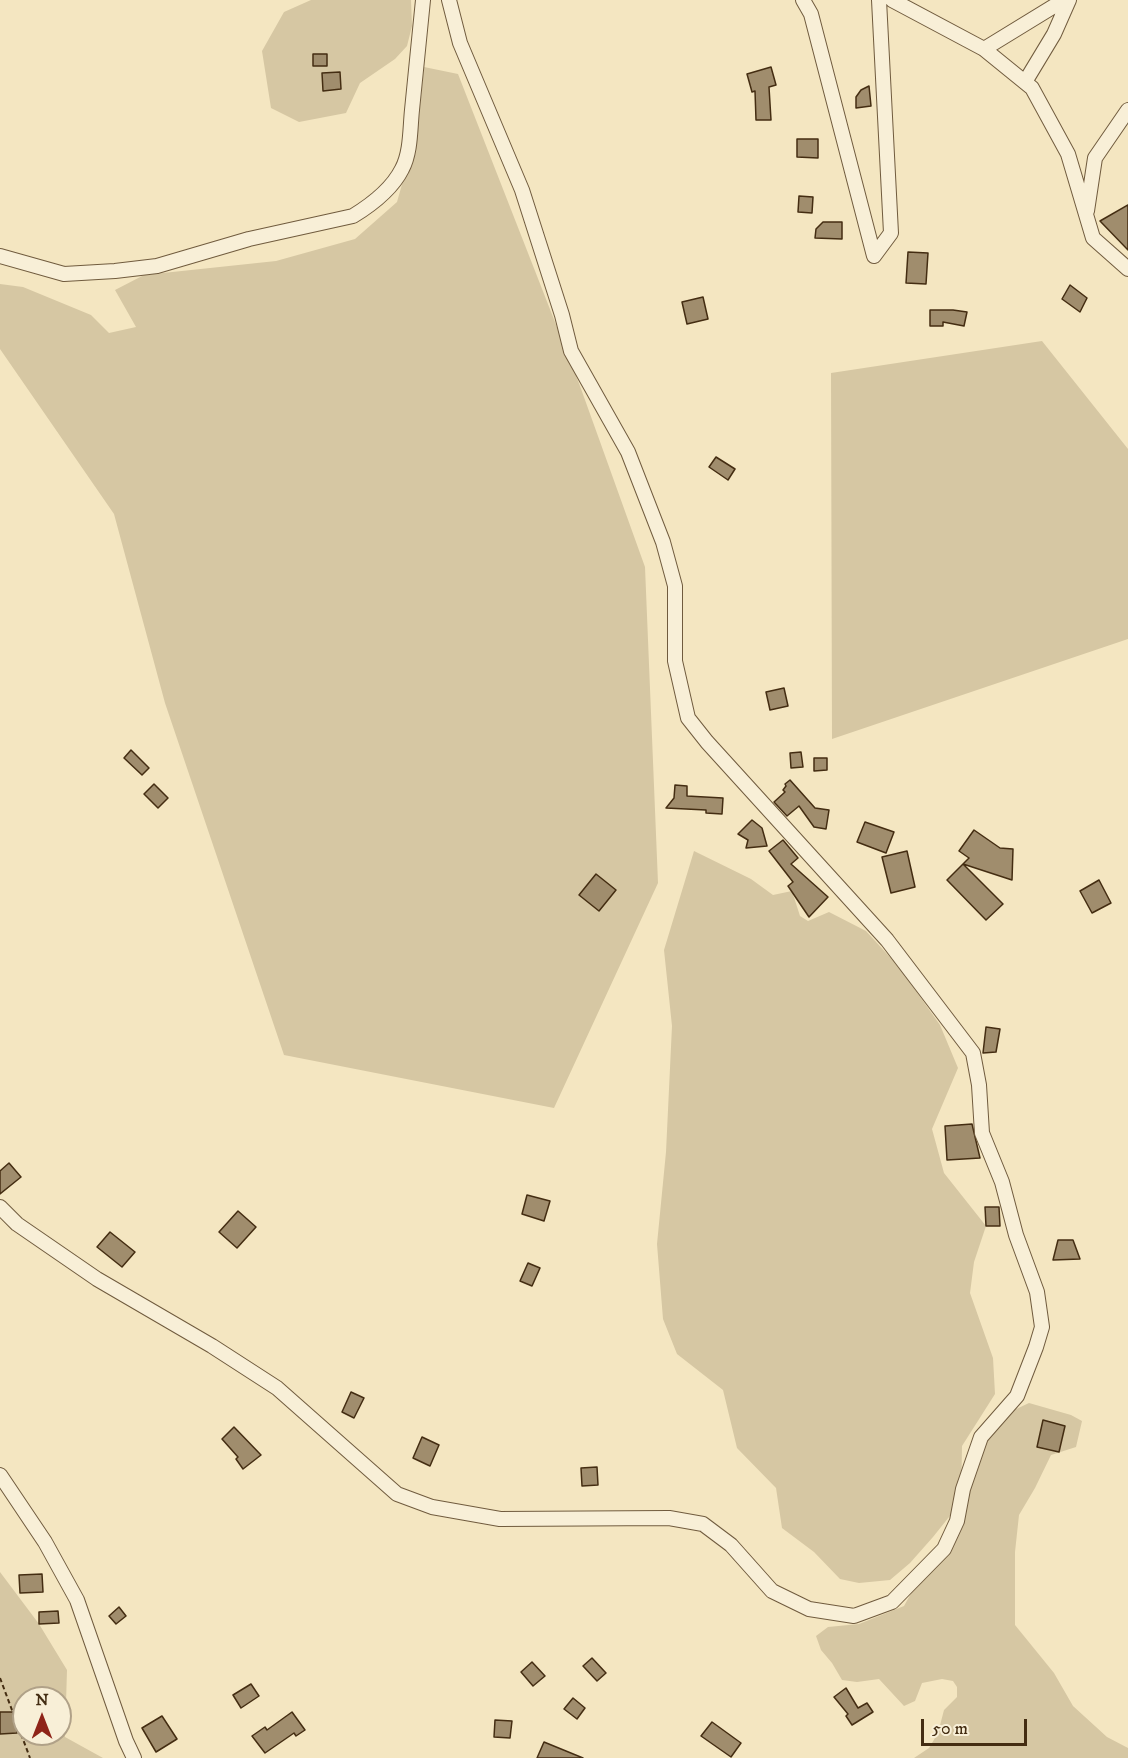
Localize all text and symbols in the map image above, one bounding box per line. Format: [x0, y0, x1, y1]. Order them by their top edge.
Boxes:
north arrow [12, 1686, 72, 1746]
text: N [35, 1690, 49, 1710]
scale bar [924, 1707, 1030, 1745]
text: 50 m [932, 1718, 968, 1740]

